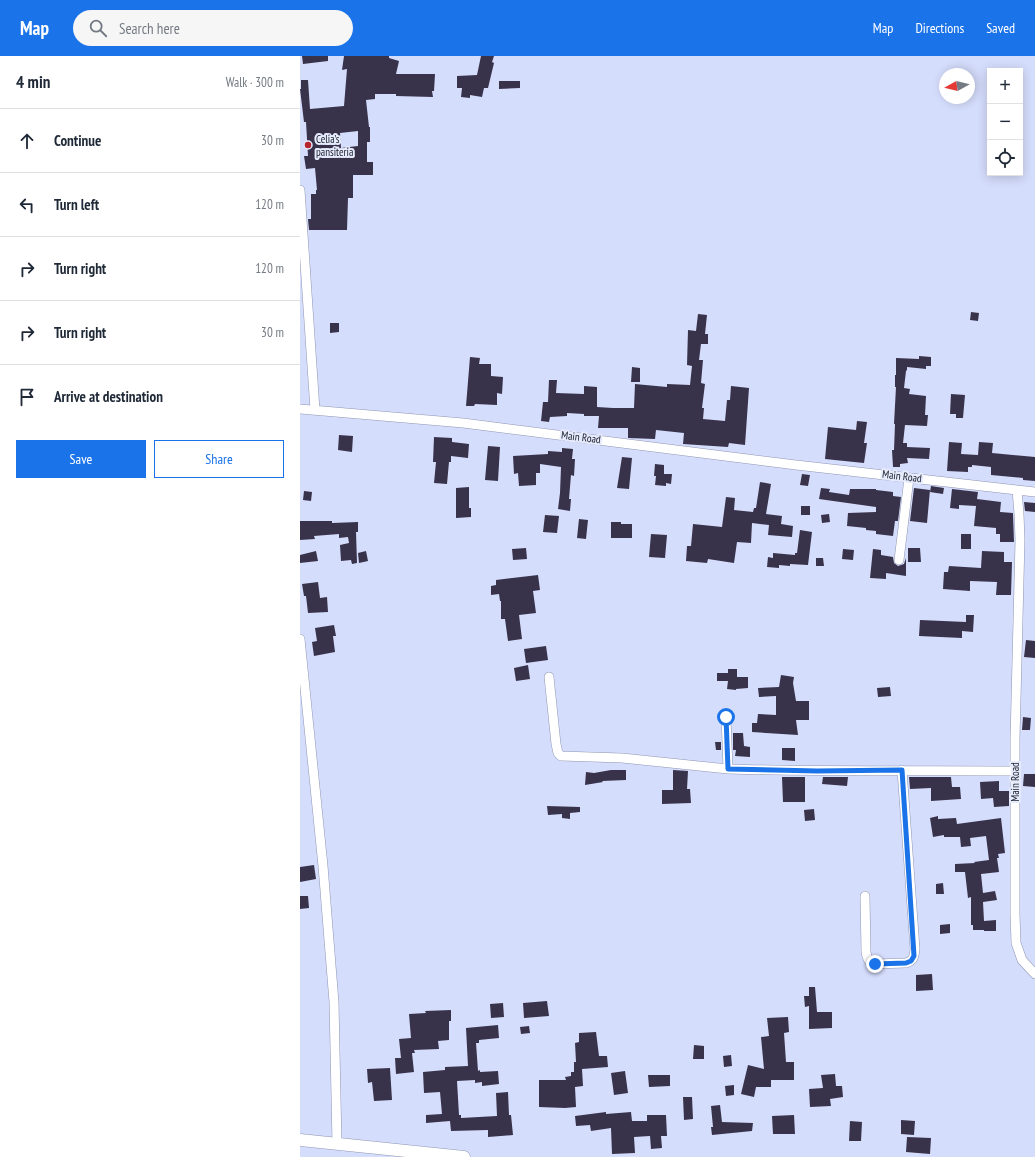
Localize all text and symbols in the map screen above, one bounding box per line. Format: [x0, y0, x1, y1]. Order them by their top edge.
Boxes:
search box [73, 10, 353, 46]
text: Map [20, 16, 49, 40]
icon: search [87, 17, 109, 39]
text: Search here [119, 19, 180, 38]
text: Map [873, 19, 893, 37]
text: Directions [915, 19, 964, 37]
text: Saved [986, 19, 1015, 37]
north arrow [939, 68, 975, 104]
map controls [987, 68, 1023, 176]
button: + [987, 68, 1023, 104]
text: 4 min [16, 71, 50, 93]
text: Walk · 300 m [226, 74, 284, 91]
button: − [987, 104, 1023, 140]
icon: ahead [16, 130, 38, 152]
text: Continue [54, 131, 101, 150]
text: 30 m [261, 132, 284, 149]
place label: Celia’s pansiteria [316, 132, 353, 159]
marker: Celia’s pansiteria [303, 140, 313, 150]
button: locate [987, 140, 1023, 176]
icon: left [16, 194, 38, 216]
text: Turn left [54, 195, 99, 214]
text: 120 m [255, 196, 284, 213]
icon: right [16, 258, 38, 280]
text: Turn right [54, 259, 106, 278]
text: 120 m [255, 260, 284, 277]
icon: right [16, 322, 38, 344]
text: Turn right [54, 323, 106, 342]
text: 30 m [261, 324, 284, 341]
icon: arrive [16, 386, 38, 408]
text: Arrive at destination [54, 387, 163, 406]
street label: Main Road [560, 428, 602, 446]
button: Save [16, 440, 146, 478]
button: Share [154, 440, 284, 478]
street label: Main Road [881, 467, 923, 485]
route start [717, 708, 735, 726]
street label: Main Road [1008, 762, 1022, 802]
route end [866, 955, 884, 973]

